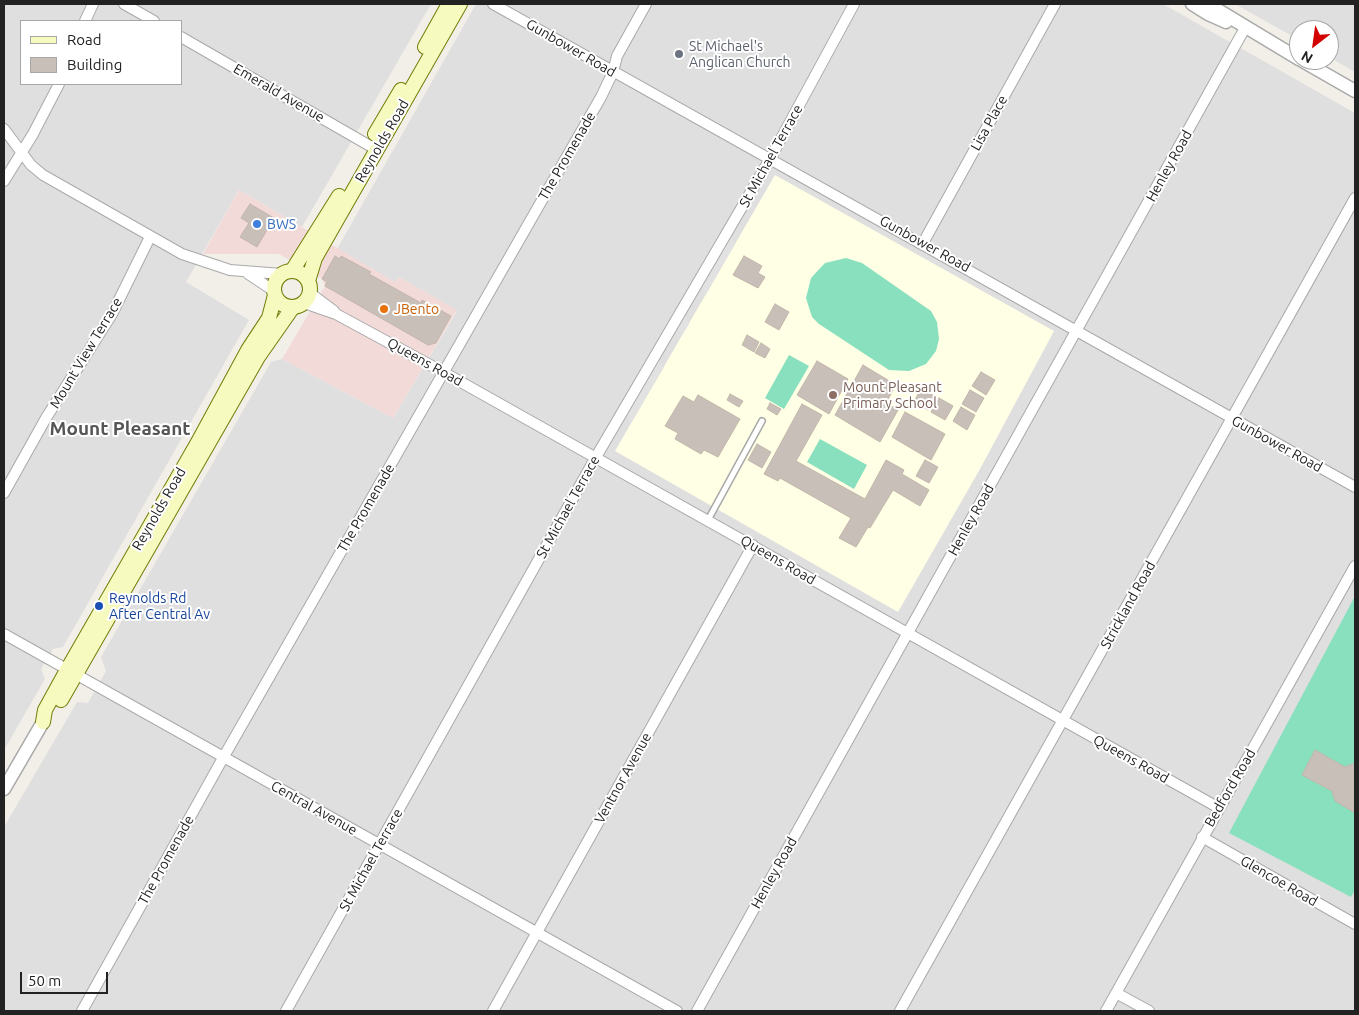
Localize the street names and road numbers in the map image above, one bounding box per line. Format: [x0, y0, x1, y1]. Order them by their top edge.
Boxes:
street label: Gunbower Road [523, 15, 619, 81]
street label: Emerald Avenue [230, 60, 328, 126]
street label: Lisa Place [967, 92, 1011, 154]
street label: Reynolds Road [352, 97, 412, 185]
street label: St Michael Terrace [736, 102, 806, 210]
street label: The Promenade [535, 109, 599, 203]
street label: Henley Road [1142, 127, 1196, 205]
street label: Gunbower Road [877, 212, 973, 276]
street label: Mount View Terrace [46, 294, 126, 412]
street label: Queens Road [384, 334, 466, 390]
street label: Gunbower Road [1229, 412, 1325, 476]
street label: St Michael Terrace [533, 453, 603, 561]
street label: The Promenade [334, 461, 398, 555]
street label: Reynolds Road [129, 465, 189, 553]
street label: Henley Road [944, 481, 998, 559]
street label: Queens Road [737, 532, 819, 588]
street label: Strickland Road [1097, 558, 1159, 652]
street label: Ventnor Avenue [591, 730, 655, 826]
street label: Queens Road [1090, 731, 1172, 787]
street label: Bedford Road [1201, 746, 1259, 830]
street label: Central Avenue [268, 777, 360, 839]
street label: St Michael Terrace [336, 806, 406, 914]
street label: The Promenade [135, 812, 197, 908]
street label: Henley Road [747, 834, 801, 912]
street label: Glencoe Road [1237, 852, 1321, 910]

